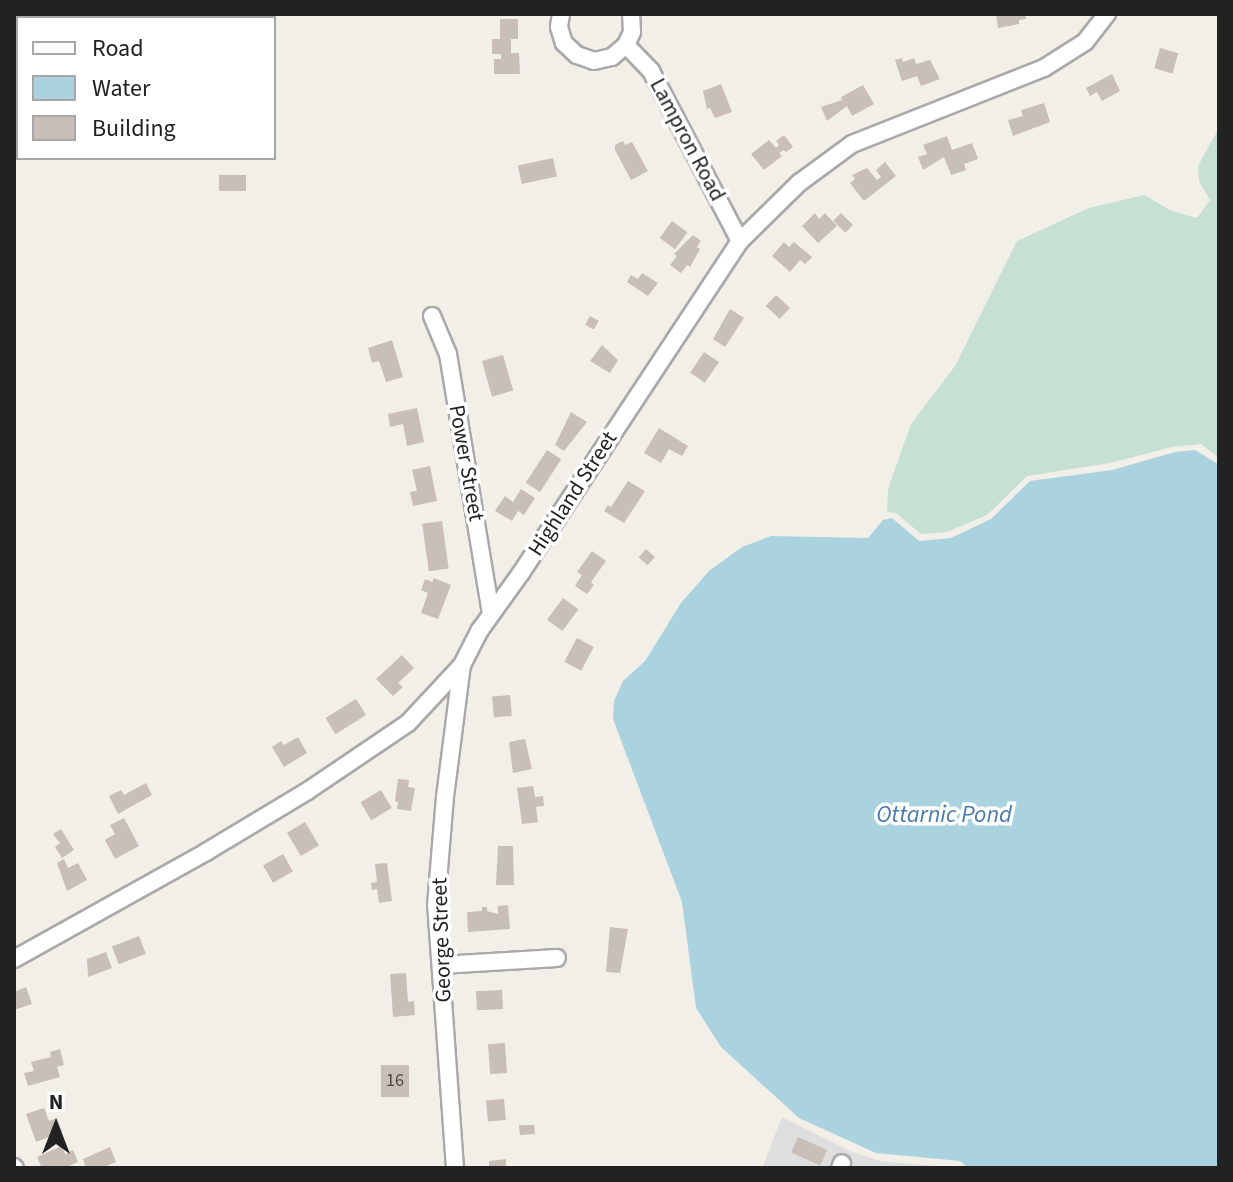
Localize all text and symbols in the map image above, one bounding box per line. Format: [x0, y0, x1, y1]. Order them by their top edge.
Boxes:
legend [16, 16, 276, 160]
text: Road [92, 31, 144, 66]
text: Water [92, 71, 150, 106]
street label: Lampron Road [644, 74, 730, 206]
text: Building [92, 111, 176, 146]
street label: Power Street [443, 403, 489, 523]
street label: Highland Street [523, 427, 623, 561]
water label: Ottarnic Pond [876, 801, 1012, 829]
street label: George Street [427, 877, 457, 1003]
house number: 16 [386, 1070, 404, 1092]
north arrow [16, 1086, 96, 1166]
text: N [49, 1086, 63, 1118]

